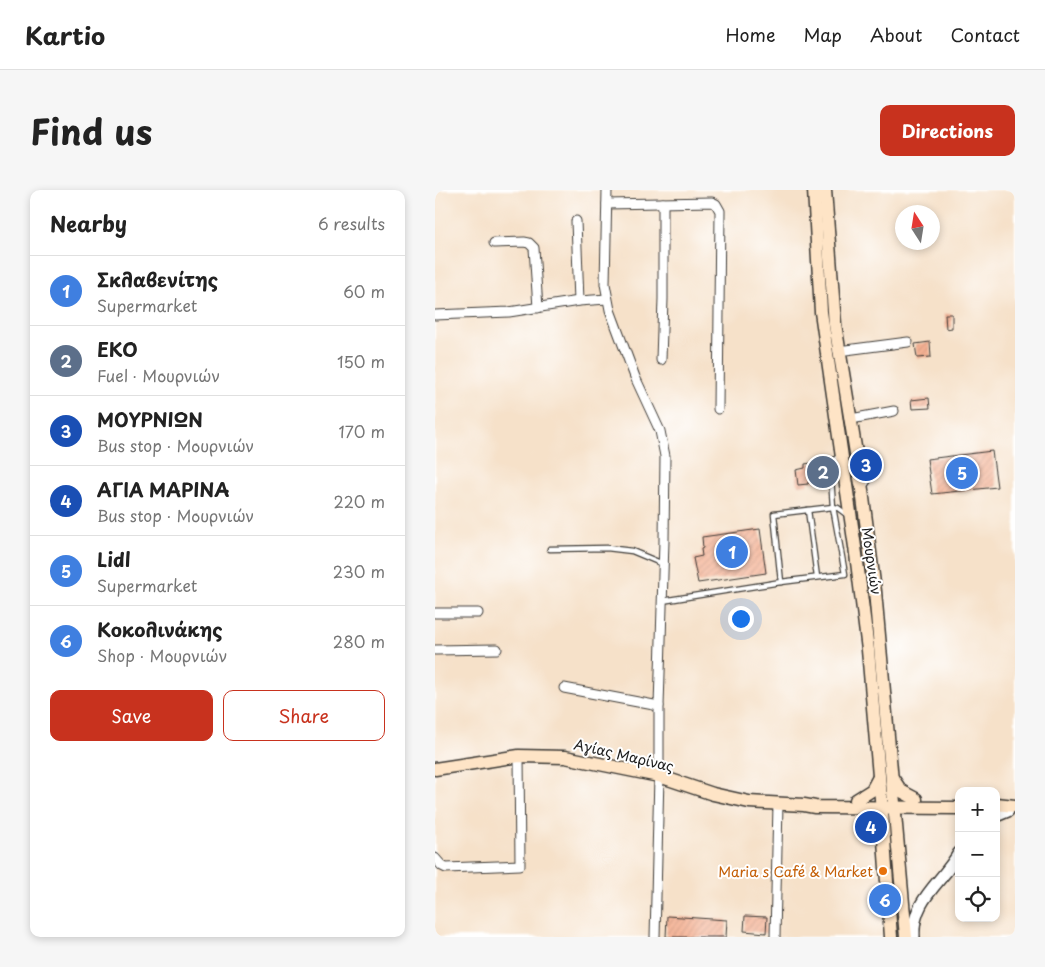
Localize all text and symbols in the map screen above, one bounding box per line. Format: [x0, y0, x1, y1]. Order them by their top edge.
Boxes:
text: Kartio [25, 17, 105, 53]
text: Home [725, 21, 775, 48]
text: Map [803, 21, 842, 48]
text: About [870, 21, 922, 48]
text: Contact [950, 21, 1020, 48]
text: Find us [30, 104, 152, 157]
button: Directions [880, 105, 1015, 156]
north arrow [895, 205, 940, 250]
text: Nearby [50, 207, 127, 239]
text: 6 results [318, 211, 385, 235]
text: Σκλαβενίτης [97, 265, 218, 293]
text: 1 [62, 279, 70, 303]
text: 60 m [343, 279, 385, 303]
text: Supermarket [97, 293, 197, 317]
text: EKO [97, 335, 138, 363]
text: 2 [60, 349, 72, 373]
text: 150 m [337, 349, 385, 373]
text: Fuel · Μουρνιών [97, 363, 220, 387]
text: ΜΟΥΡΝΙΩΝ [97, 405, 203, 433]
text: 3 [61, 419, 71, 443]
text: 170 m [339, 419, 385, 443]
text: Bus stop · Μουρνιών [97, 433, 254, 457]
pin: 3 [850, 446, 882, 484]
pin: 2 [807, 453, 839, 491]
pin: 5 [946, 454, 978, 492]
text: ΑΓΙΑ ΜΑΡΙΝΑ [97, 475, 230, 503]
text: 4 [61, 489, 71, 513]
text: 220 m [334, 489, 385, 513]
text: Bus stop · Μουρνιών [97, 503, 254, 527]
street label: Μουρνιών [857, 526, 887, 596]
pin: 1 [716, 533, 748, 571]
text: Lidl [97, 545, 131, 573]
text: 5 [61, 559, 71, 583]
text: 230 m [333, 559, 385, 583]
text: Supermarket [97, 573, 197, 597]
your location [728, 606, 754, 632]
text: Κοκολινάκης [97, 615, 223, 643]
text: 6 [60, 629, 72, 653]
text: 280 m [333, 629, 385, 653]
text: Shop · Μουρνιών [97, 643, 227, 667]
button: Save [50, 690, 213, 741]
button: Share [223, 690, 385, 741]
street label: Αγίας Μαρίνας [572, 733, 676, 777]
map controls [955, 787, 1000, 922]
button: + [955, 787, 1000, 832]
pin: 4 [855, 808, 887, 846]
button: − [955, 832, 1000, 877]
place label: Maria s Café & Market [718, 861, 873, 882]
marker: Maria s Café & Market [877, 865, 889, 877]
button: locate [955, 877, 1000, 922]
pin: 6 [869, 881, 901, 919]

